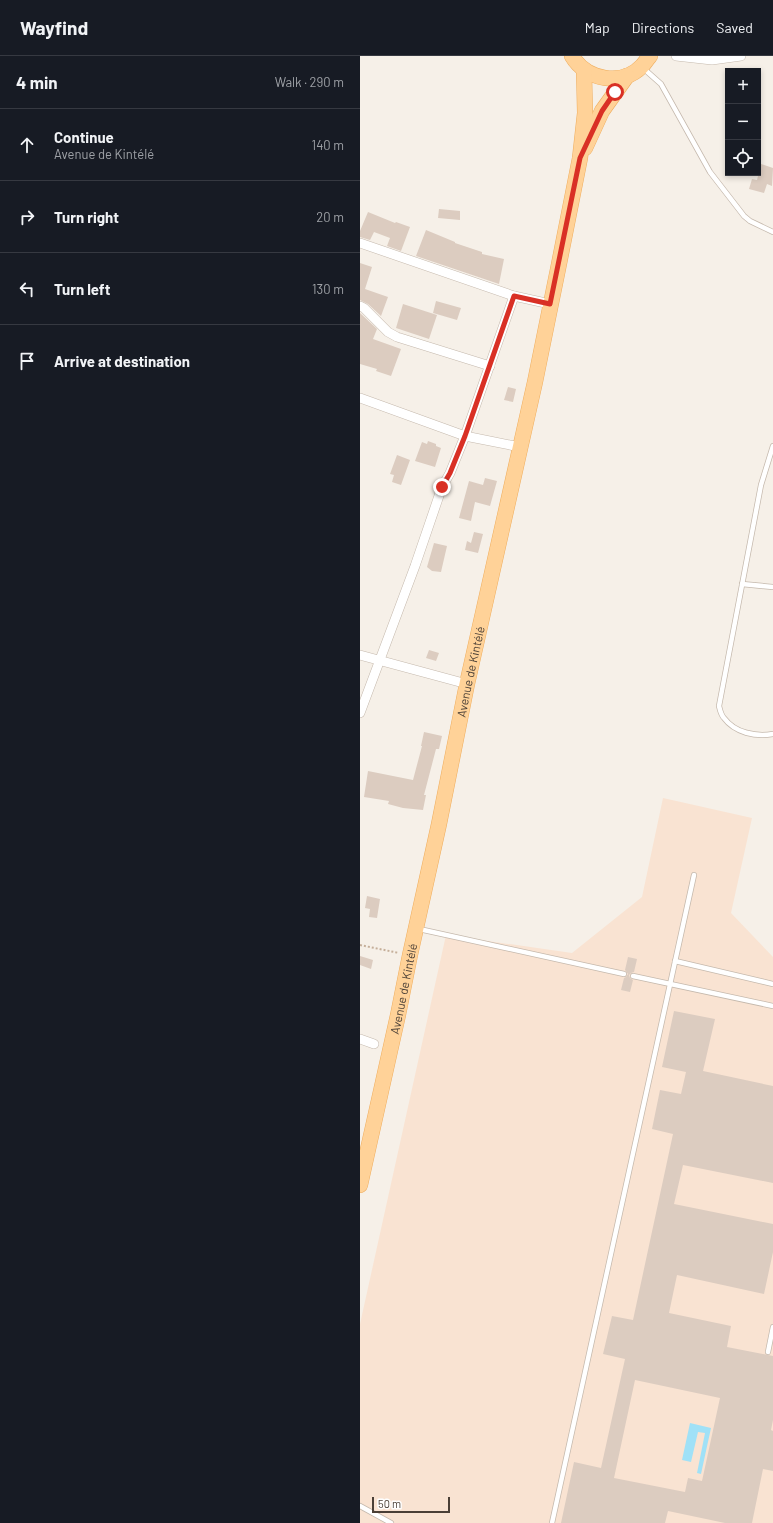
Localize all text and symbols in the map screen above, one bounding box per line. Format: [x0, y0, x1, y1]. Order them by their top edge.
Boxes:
text: Wayfind [20, 16, 88, 39]
text: Map [585, 19, 610, 36]
text: Directions [632, 19, 694, 36]
text: Saved [716, 19, 753, 36]
map controls [725, 68, 761, 176]
button: + [725, 68, 761, 104]
text: 4 min [16, 72, 58, 92]
text: Walk · 290 m [275, 74, 344, 90]
route start [606, 83, 624, 101]
button: − [725, 104, 761, 140]
text: Continue [54, 128, 114, 146]
icon: ahead [16, 134, 38, 156]
text: 140 m [312, 137, 344, 153]
button: locate [725, 140, 761, 176]
text: Avenue de Kintélé [54, 146, 154, 162]
icon: right [16, 206, 38, 228]
text: Turn right [54, 208, 119, 226]
text: 20 m [316, 209, 344, 225]
icon: left [16, 278, 38, 300]
text: Turn left [54, 280, 110, 298]
text: 130 m [312, 281, 344, 297]
icon: arrive [16, 350, 38, 372]
text: Arrive at destination [54, 352, 190, 370]
route end [433, 478, 451, 496]
street label: Avenue de Kintélé [454, 625, 487, 718]
street label: Avenue de Kintélé [387, 942, 419, 1036]
scale bar [372, 1495, 450, 1514]
text: 50 m [378, 1497, 401, 1510]

